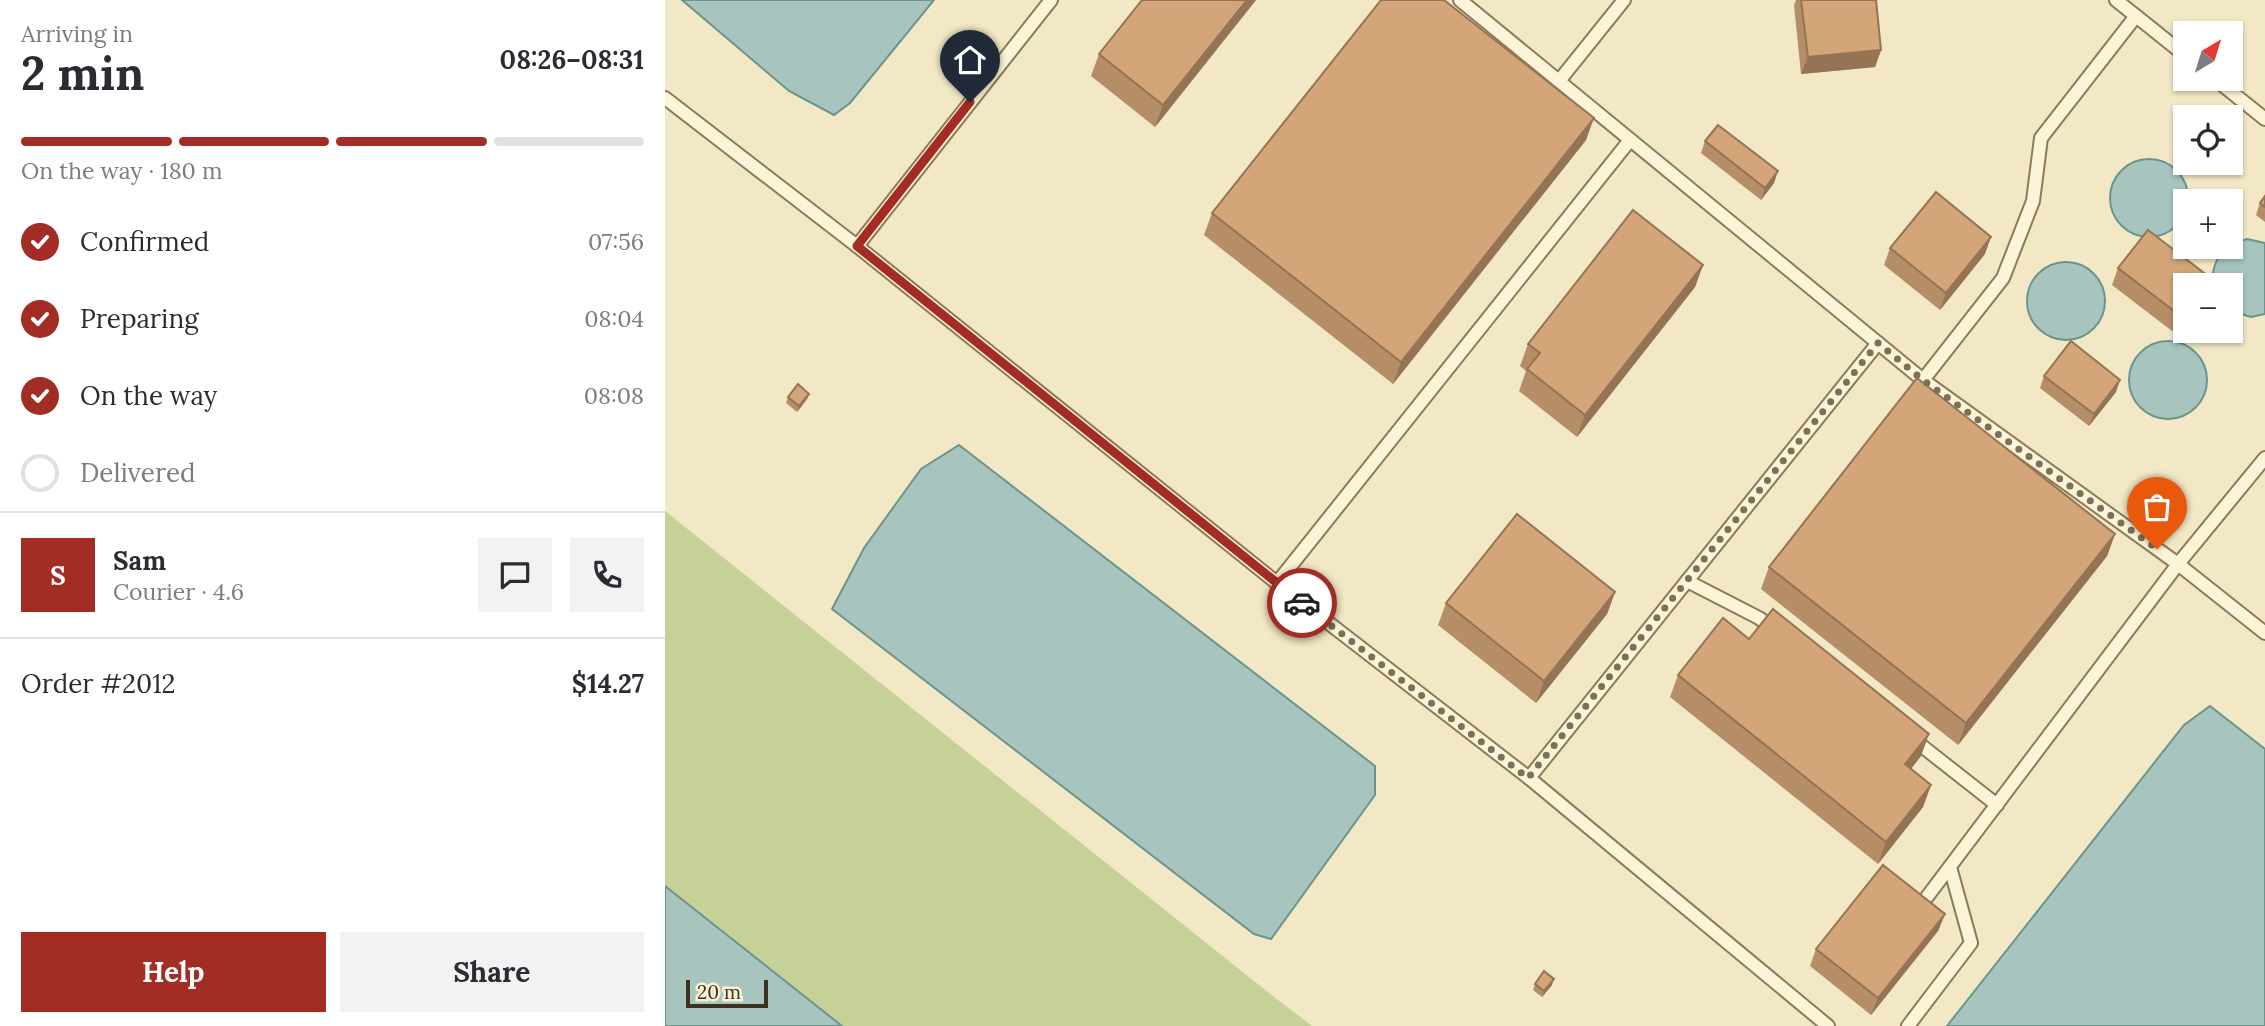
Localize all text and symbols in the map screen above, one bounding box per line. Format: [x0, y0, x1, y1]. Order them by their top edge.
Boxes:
text: Arriving in [21, 19, 133, 48]
north arrow [2173, 21, 2243, 91]
map controls [2173, 21, 2243, 343]
pin [940, 30, 1000, 102]
icon: home [951, 41, 989, 79]
text: 08:26–08:31 [500, 43, 644, 76]
text: 2 min [21, 44, 144, 103]
button: locate [2173, 105, 2243, 175]
text: On the way · 180 m [21, 156, 222, 185]
button: + [2173, 189, 2243, 259]
icon: check [21, 223, 59, 261]
text: Confirmed [80, 225, 209, 258]
text: 07:56 [588, 227, 644, 256]
button: − [2173, 273, 2243, 343]
icon: check [21, 300, 59, 338]
text: Preparing [80, 302, 199, 335]
text: 08:04 [584, 304, 644, 333]
icon: check [21, 377, 59, 415]
text: On the way [80, 379, 217, 412]
text: 08:08 [584, 381, 644, 410]
text: Delivered [80, 456, 196, 489]
pin [2127, 477, 2187, 549]
icon: bag [2138, 488, 2176, 526]
button: chat [478, 538, 552, 612]
button: phone [570, 538, 644, 612]
text: Sam [113, 544, 166, 577]
text: S [50, 559, 66, 592]
courier [1267, 568, 1337, 638]
text: Courier · 4.6 [113, 577, 244, 606]
icon: car [1283, 584, 1321, 622]
text: Order #2012 [21, 667, 176, 700]
text: $14.27 [572, 667, 644, 700]
button: Help [21, 932, 326, 1012]
button: Share [340, 932, 644, 1012]
scale bar [686, 977, 768, 1009]
text: 20 m [697, 980, 741, 1004]

